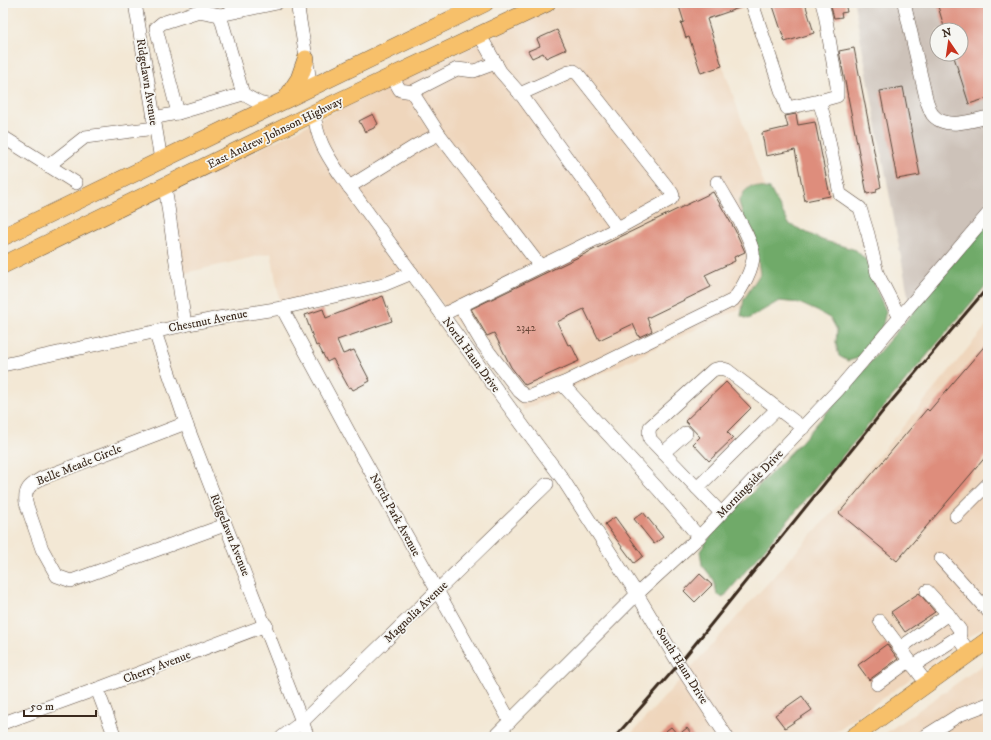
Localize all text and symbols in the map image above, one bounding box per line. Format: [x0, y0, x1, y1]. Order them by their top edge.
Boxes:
north arrow [929, 22, 969, 62]
text: N [941, 25, 953, 41]
street label: Ridgelawn Avenue [133, 38, 161, 126]
street label: East Andrew Johnson Highway [205, 94, 345, 172]
street label: Chestnut Avenue [167, 306, 249, 336]
street label: North Haun Drive [439, 315, 503, 395]
house number: 2342 [516, 322, 536, 334]
street label: Belle Meade Circle [34, 441, 124, 489]
street label: Morningside Drive [713, 446, 787, 522]
street label: North Park Avenue [366, 471, 424, 559]
street label: Ridgelawn Avenue [207, 492, 253, 578]
street label: Magnolia Avenue [381, 578, 451, 646]
street label: South Haun Drive [653, 625, 711, 707]
street label: Cherry Avenue [121, 647, 193, 687]
scale bar [24, 692, 96, 718]
text: 50 m [30, 699, 54, 714]

